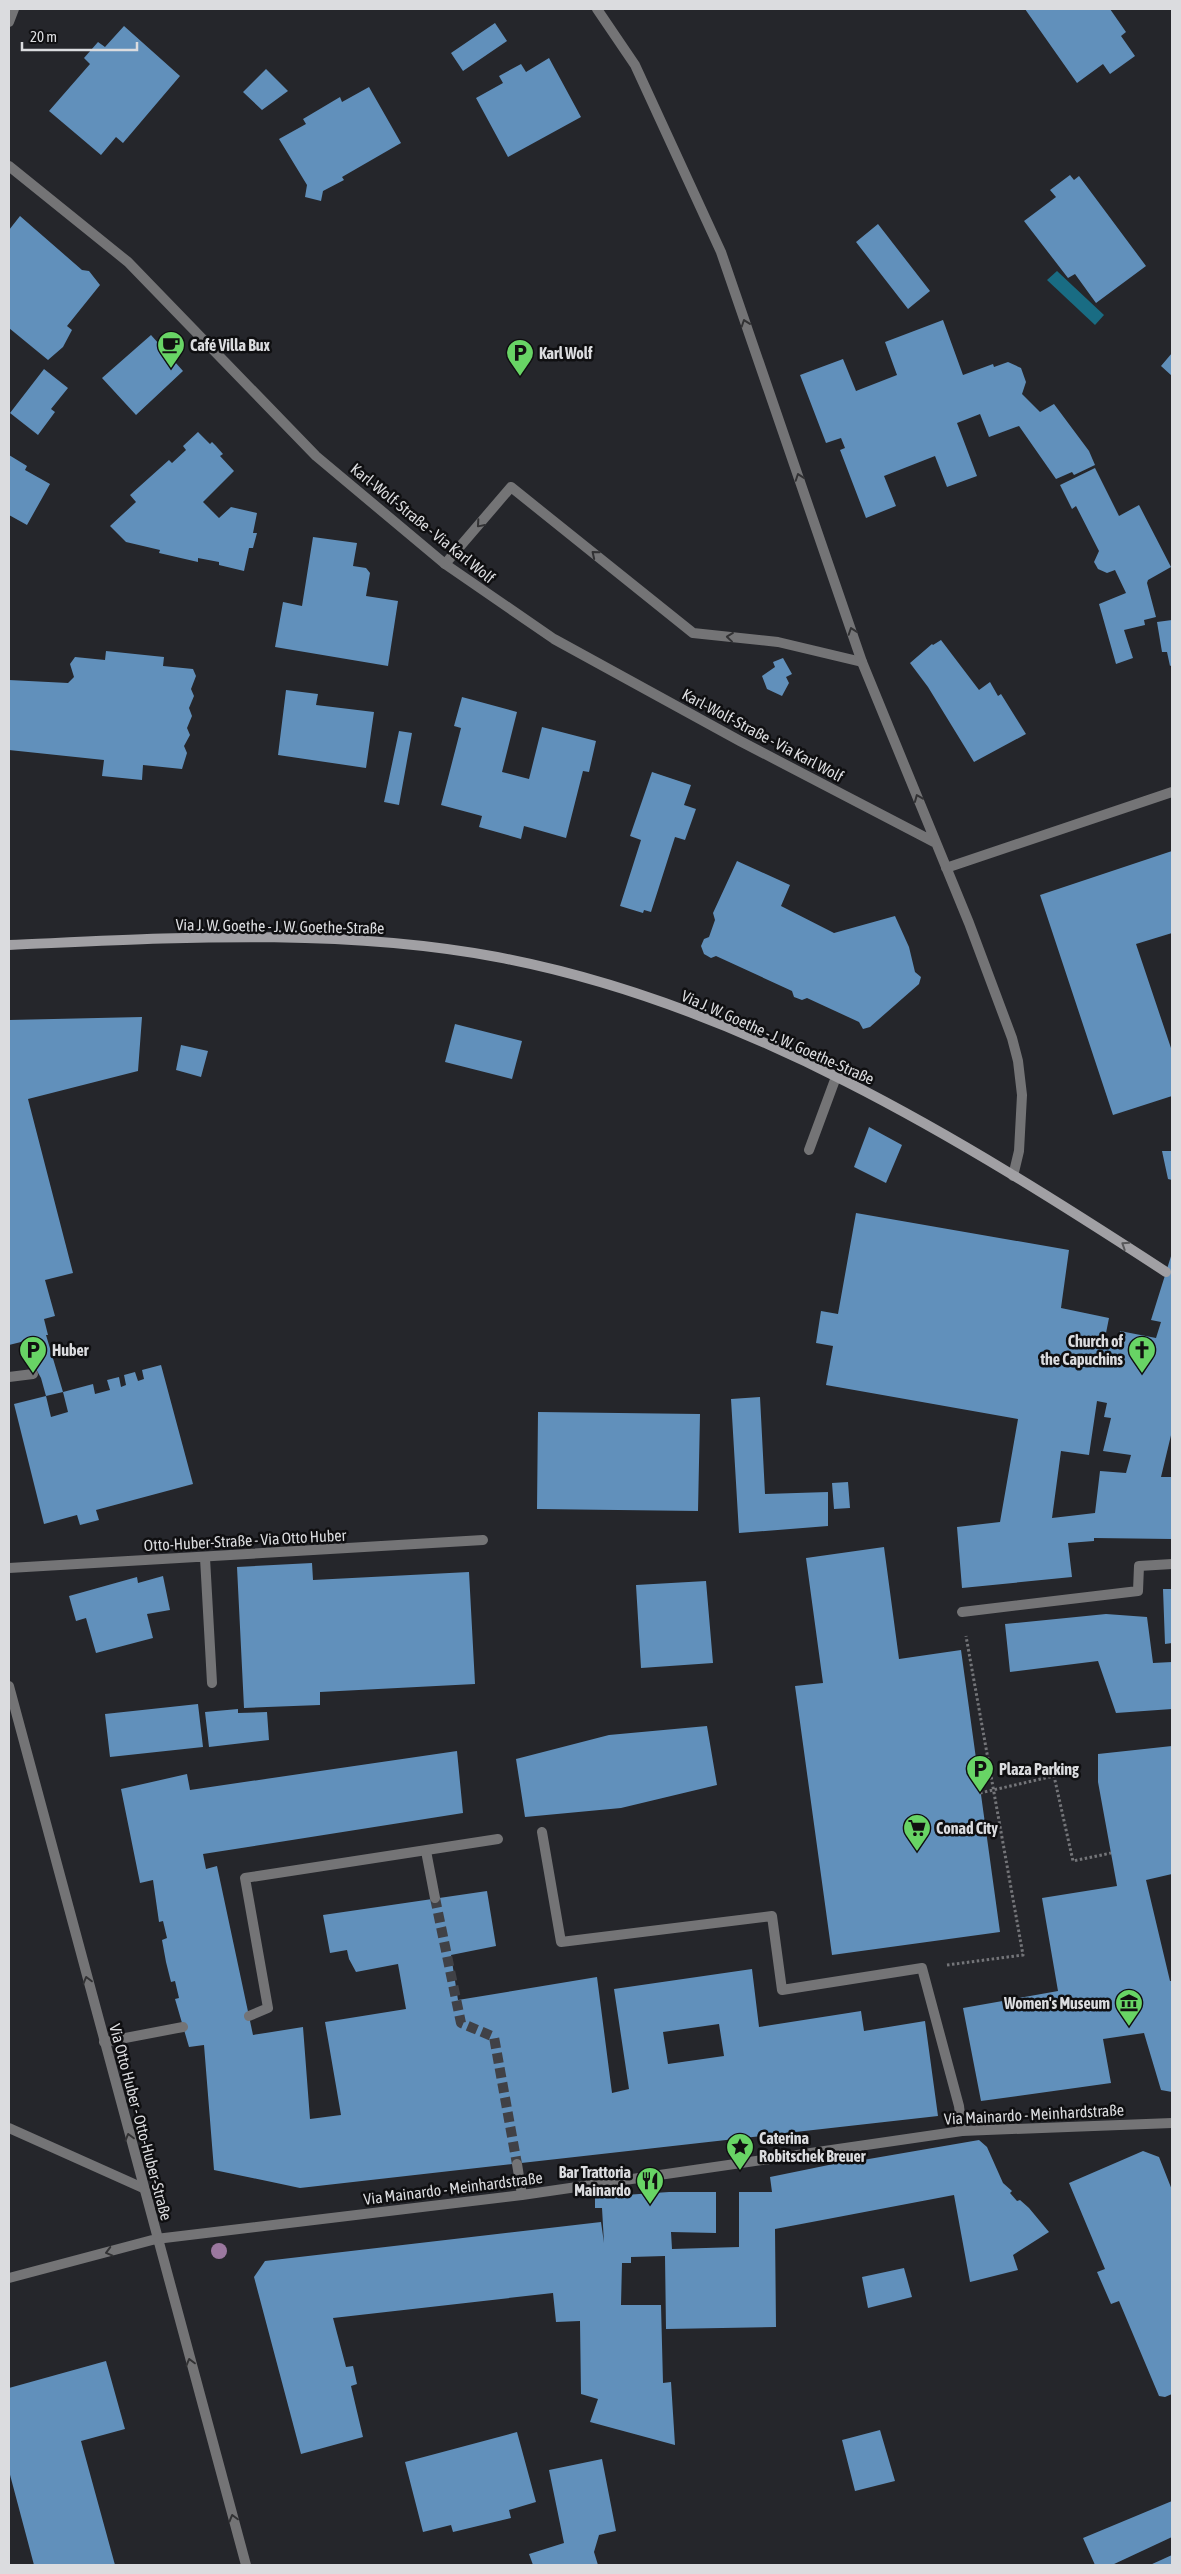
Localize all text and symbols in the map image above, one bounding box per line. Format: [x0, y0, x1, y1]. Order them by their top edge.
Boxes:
scale bar [22, 20, 138, 52]
text: 20 m [30, 28, 57, 45]
one-way arrow [741, 320, 751, 328]
cafe icon: Café Villa Bux [156, 330, 186, 369]
place label: Café Villa Bux [190, 336, 270, 354]
parking icon: Karl Wolf [505, 338, 535, 377]
place label: Karl Wolf [539, 344, 593, 362]
street label: Karl-Wolf-Straße - Via Karl Wolf [347, 459, 499, 587]
one-way arrow [794, 473, 804, 482]
one-way arrow [476, 519, 485, 528]
one-way arrow [592, 552, 601, 560]
one-way arrow [847, 627, 857, 635]
one-way arrow [725, 631, 733, 642]
street label: Karl-Wolf-Straße - Via Karl Wolf [679, 685, 847, 785]
one-way arrow [913, 794, 924, 803]
street label: Via J. W. Goethe - J. W. Goethe-Straße [175, 915, 385, 937]
street label: Via J. W. Goethe - J. W. Goethe-Straße [679, 986, 877, 1088]
one-way arrow [1121, 1242, 1131, 1251]
place label: Church of the Capuchins [1039, 1332, 1124, 1368]
parking icon: Huber [18, 1335, 48, 1374]
church icon: Church of the Capuchins [1127, 1335, 1157, 1374]
place label: Huber [52, 1341, 89, 1359]
street label: Otto-Huber-Straße - Via Otto Huber [143, 1526, 347, 1554]
parking icon: Plaza Parking [965, 1754, 995, 1793]
place label: Plaza Parking [999, 1760, 1079, 1778]
supermarket icon: Conad City [902, 1813, 932, 1852]
place label: Conad City [936, 1819, 998, 1837]
one-way arrow [83, 1977, 93, 1985]
museum icon: Women's Museum [1114, 1988, 1144, 2027]
place label: Women's Museum [1003, 1994, 1110, 2012]
street label: Via Otto Huber - Otto-Huber-Straße [106, 2022, 176, 2222]
street label: Via Mainardo - Meinhardstraße [944, 2100, 1124, 2128]
place label: Caterina Robitschek Breuer [759, 2129, 866, 2165]
place icon: Caterina Robitschek Breuer [725, 2132, 755, 2171]
one-way arrow [125, 2134, 135, 2142]
place label: Bar Trattoria Mainardo [559, 2163, 631, 2199]
restaurant icon: Bar Trattoria Mainardo [635, 2166, 665, 2205]
street label: Via Mainardo - Meinhardstraße [362, 2168, 544, 2208]
one-way arrow [106, 2246, 114, 2256]
one-way arrow [185, 2357, 196, 2366]
one-way arrow [228, 2514, 239, 2523]

